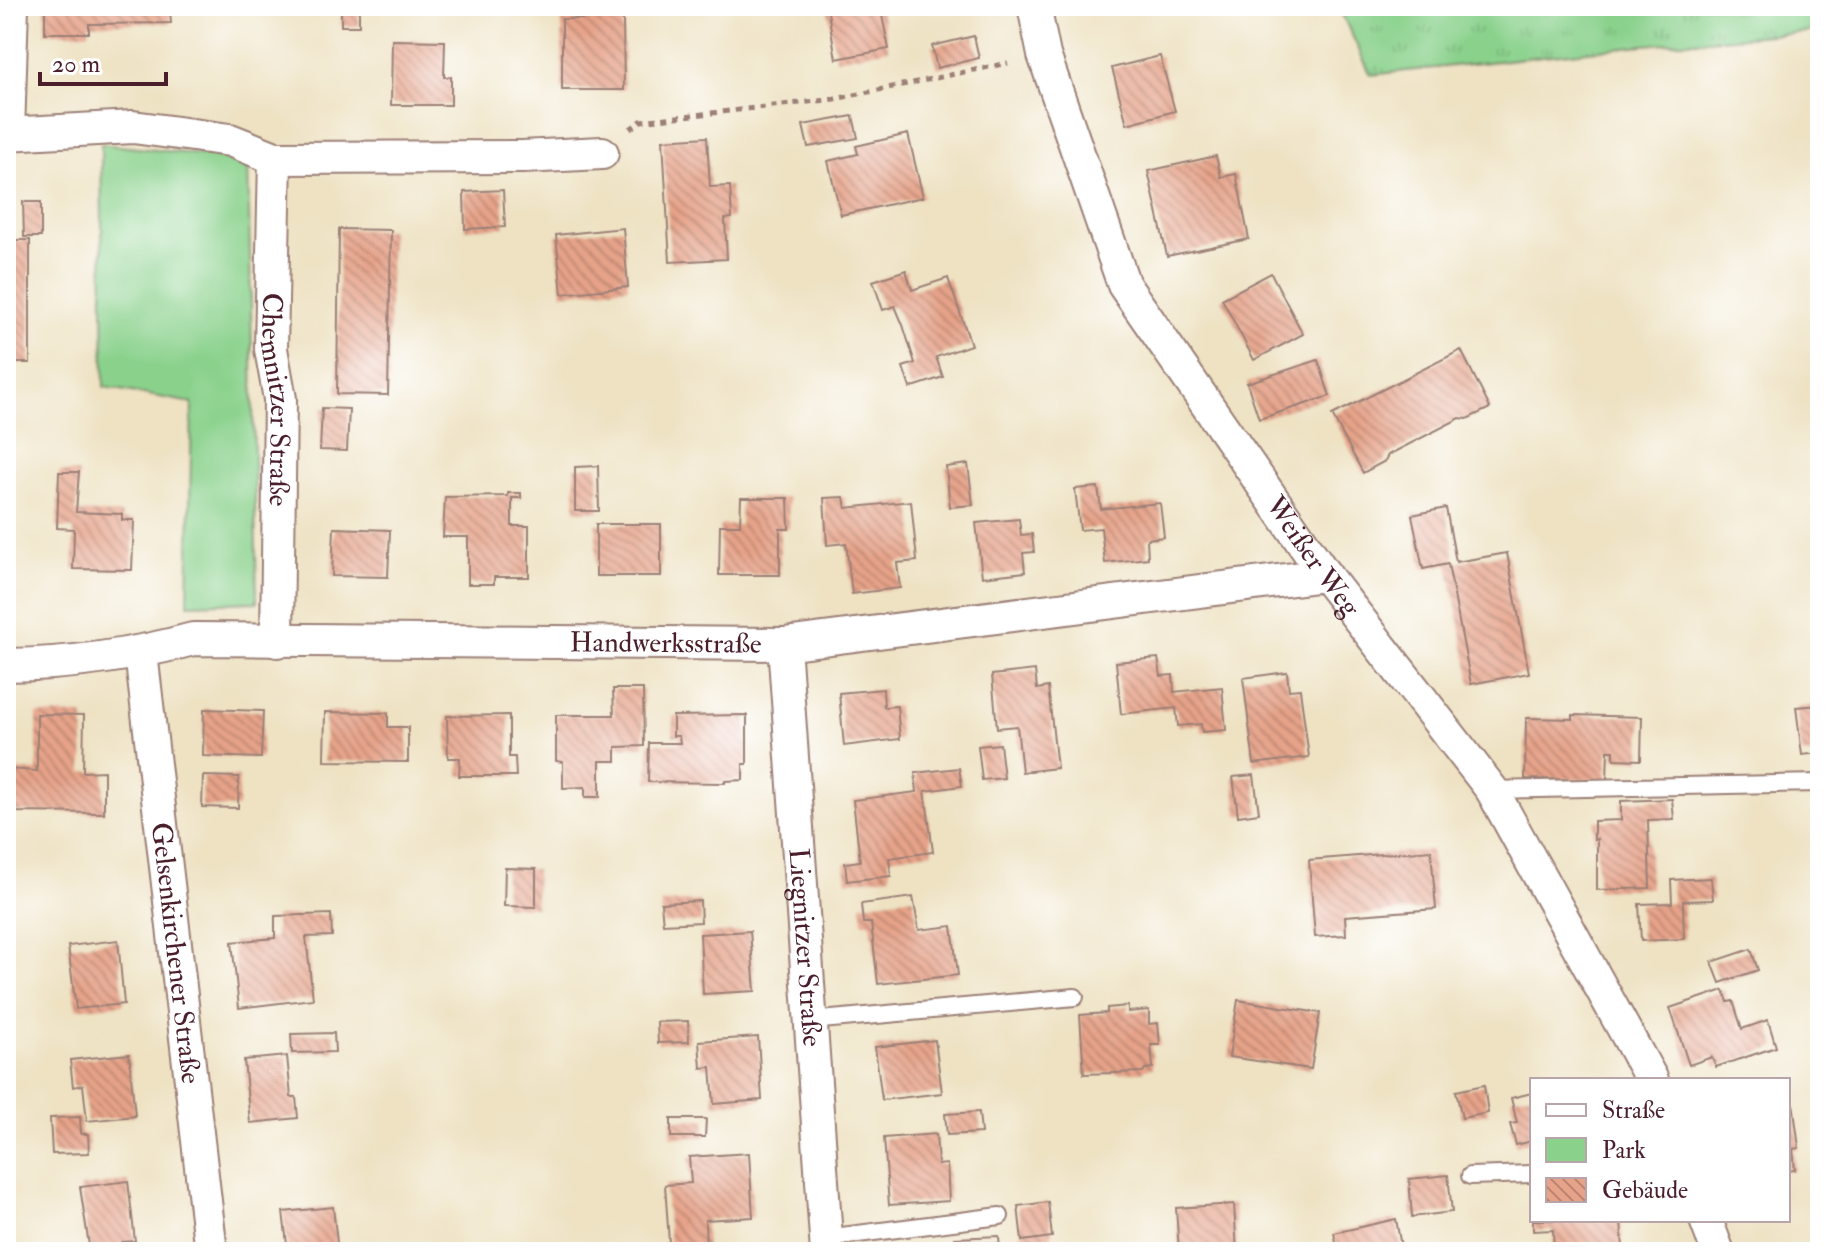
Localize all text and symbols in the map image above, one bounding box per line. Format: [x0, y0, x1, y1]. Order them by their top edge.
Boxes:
scale bar [40, 36, 166, 86]
text: 20 m [52, 49, 101, 80]
street label: Chemnitzer Straße [252, 292, 298, 507]
street label: Weißer Weg [1257, 488, 1369, 624]
street label: Handwerksstraße [570, 625, 762, 661]
street label: Gelsenkirchener Straße [143, 820, 209, 1086]
street label: Liegnitzer Straße [781, 847, 830, 1048]
legend [1530, 1078, 1790, 1222]
text: Straße [1602, 1095, 1665, 1126]
text: Park [1602, 1135, 1646, 1166]
text: Gebäude [1602, 1175, 1688, 1206]

